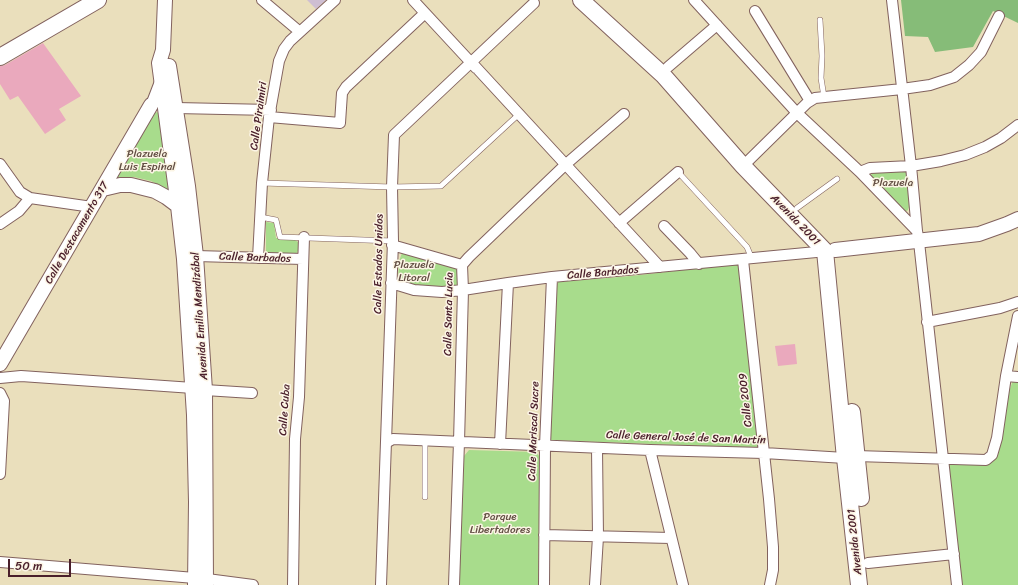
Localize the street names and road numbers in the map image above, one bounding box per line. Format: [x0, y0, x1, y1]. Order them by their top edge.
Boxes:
street label: Calle Piraimiri [248, 81, 270, 151]
street label: Calle Destacamento 317 [42, 180, 112, 286]
street label: Avenida 2001 [767, 192, 823, 248]
street label: Calle Estados Unidos [372, 214, 386, 314]
street label: Calle Barbados [219, 250, 291, 266]
street label: Avenida Emilio Mendizábal [189, 252, 211, 380]
street label: Calle Barbados [567, 263, 639, 283]
street label: Calle Santa Lucia [442, 272, 456, 356]
street label: Calle 2009 [737, 372, 755, 428]
street label: Calle Mariscal Sucre [526, 381, 542, 481]
street label: Calle Cuba [277, 384, 293, 436]
street label: Calle General José de San Martín [606, 429, 766, 447]
street label: Avenida 2001 [845, 508, 865, 576]

